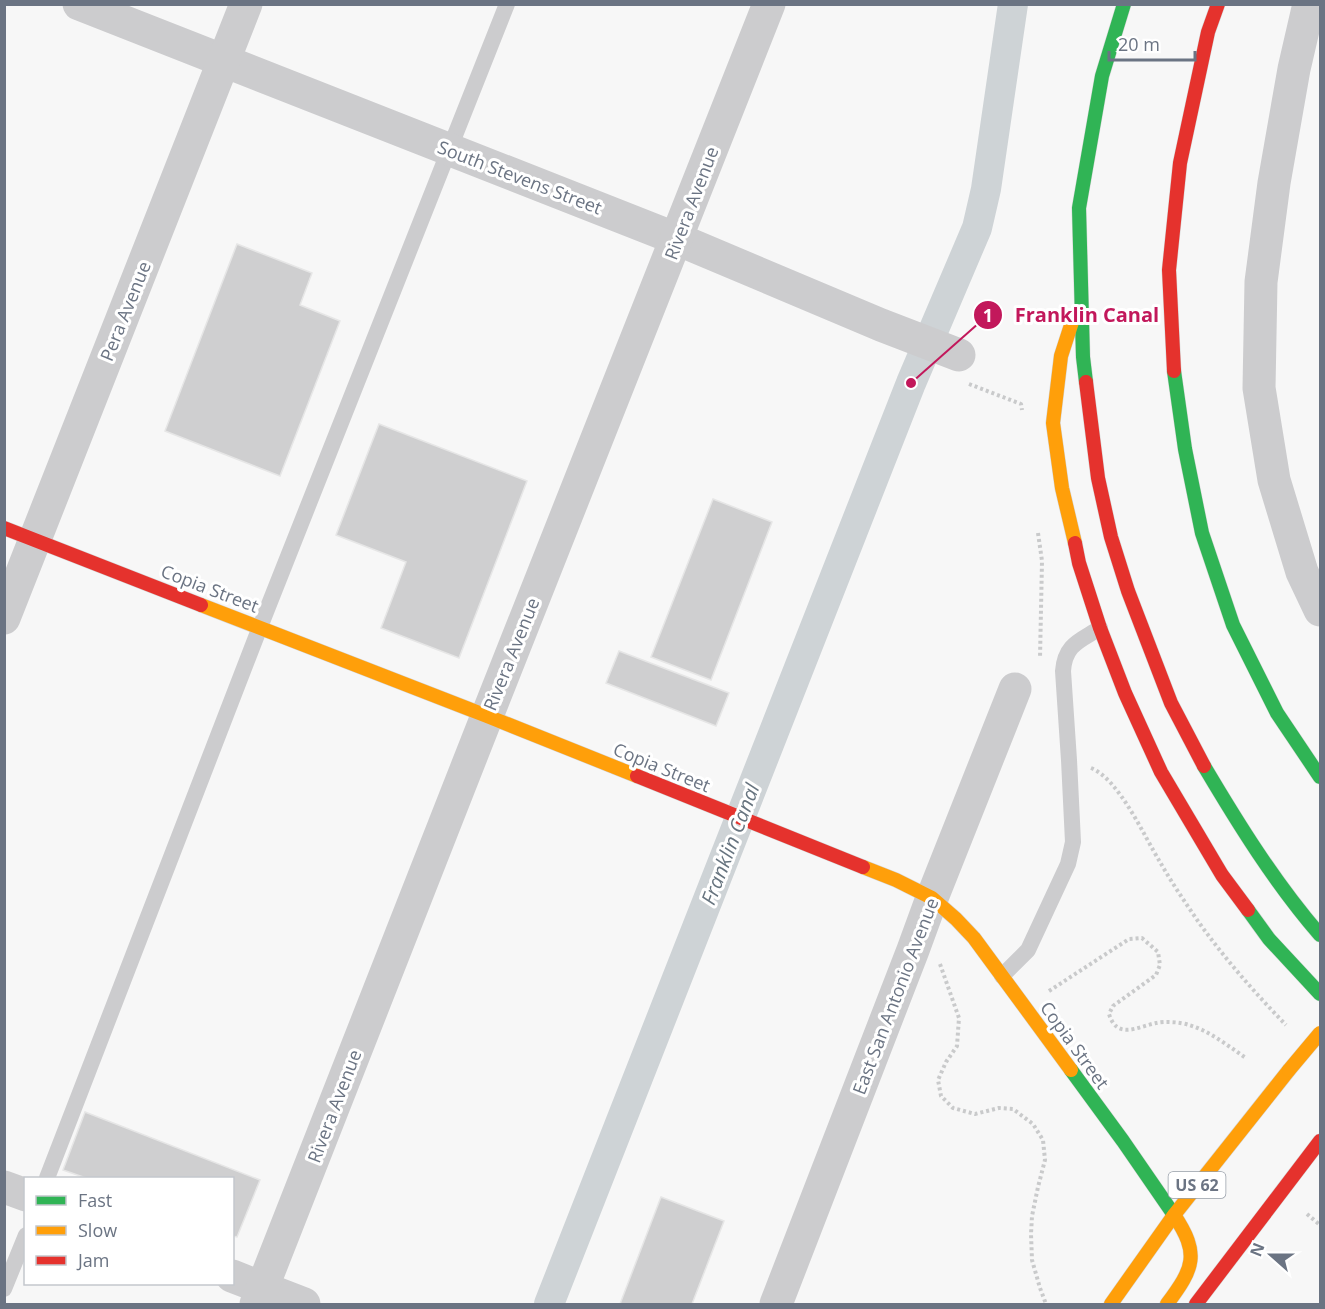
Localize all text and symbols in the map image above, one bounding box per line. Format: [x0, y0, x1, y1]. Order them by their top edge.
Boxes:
scale bar [1109, 24, 1194, 62]
text: 20 m [1118, 32, 1160, 56]
street label: South Stevens Street [435, 135, 605, 219]
street label: Rivera Avenue [658, 143, 724, 263]
street label: Pera Avenue [94, 258, 156, 364]
callout: Franklin Canal [973, 296, 1171, 334]
text: Franklin Canal [1015, 301, 1159, 328]
text: 1 [983, 303, 993, 327]
street label: Copia Street [158, 558, 262, 618]
street label: Rivera Avenue [477, 594, 545, 714]
street label: Copia Street [610, 737, 714, 797]
water label: Franklin Canal [694, 779, 766, 909]
street label: East San Antonio Avenue [846, 894, 944, 1098]
street label: Copia Street [1035, 996, 1115, 1094]
street label: Rivera Avenue [301, 1046, 367, 1166]
road number: US 62 [1168, 1172, 1226, 1198]
legend [24, 1177, 234, 1285]
text: Fast [78, 1188, 112, 1212]
text: Slow [78, 1218, 117, 1242]
north arrow [1241, 1225, 1301, 1285]
text: N [1244, 1240, 1270, 1260]
text: Jam [76, 1248, 110, 1272]

